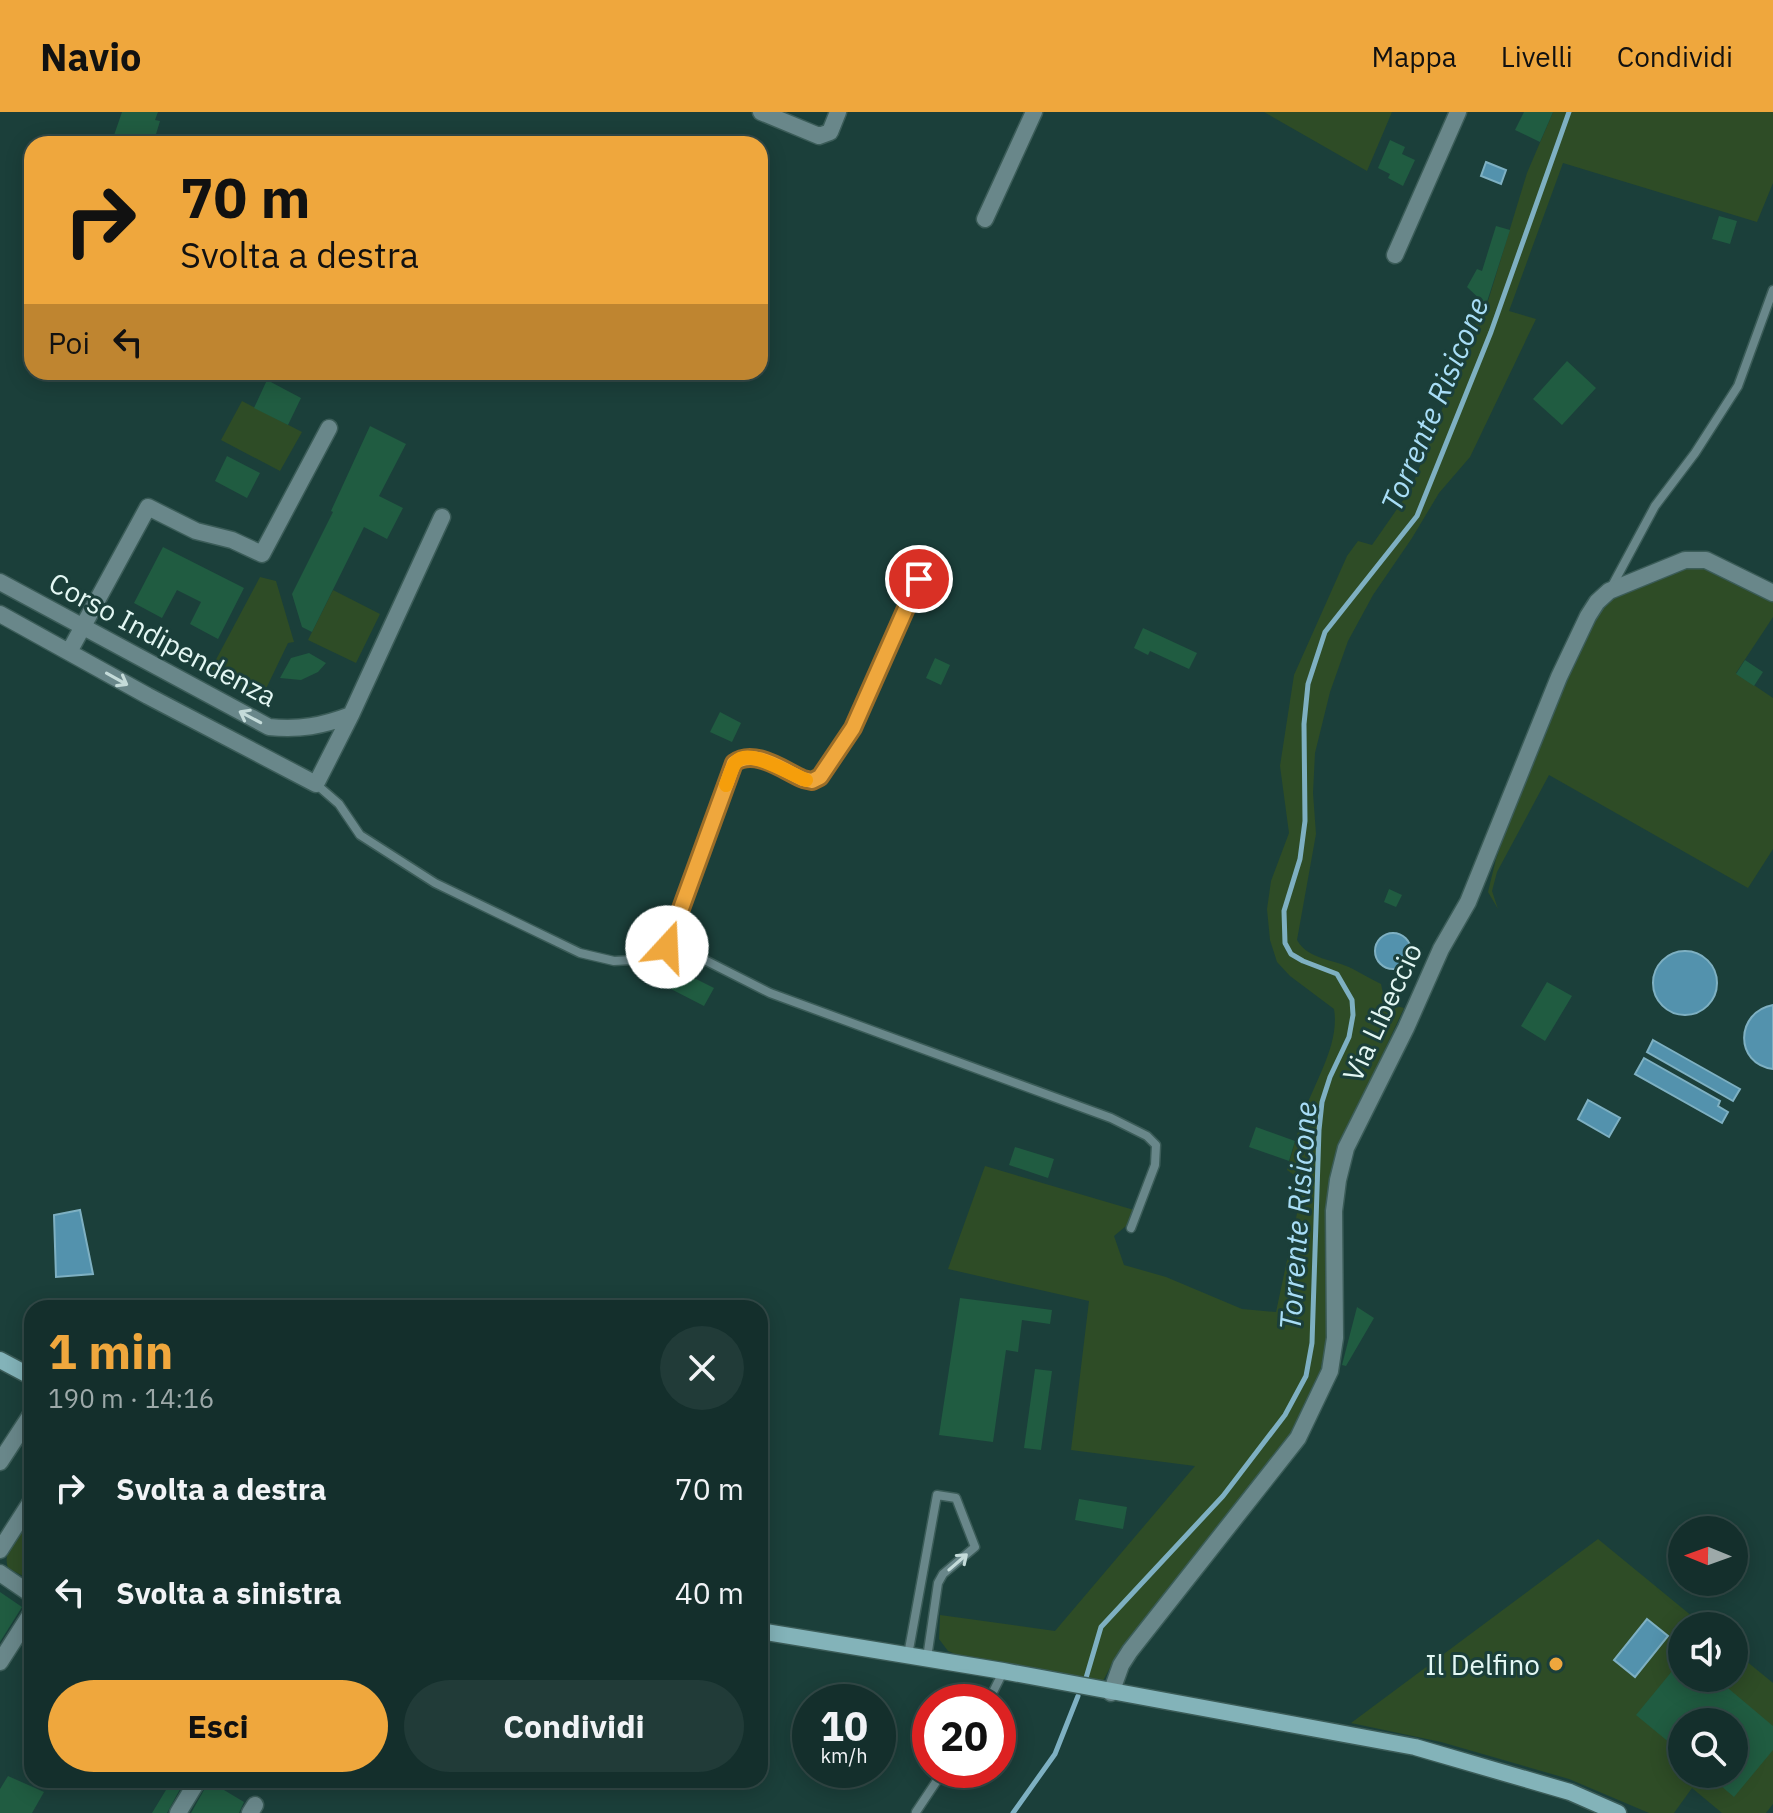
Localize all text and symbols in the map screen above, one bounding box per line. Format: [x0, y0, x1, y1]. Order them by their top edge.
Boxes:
text: Navio [40, 32, 142, 81]
text: Mappa [1372, 38, 1457, 75]
text: Livelli [1501, 38, 1573, 75]
text: Condividi [1617, 38, 1733, 75]
text: 70 m [180, 161, 310, 233]
icon: right [48, 168, 152, 272]
text: Svolta a destra [180, 231, 419, 278]
water label: Torrente Risicone [1371, 291, 1497, 517]
icon: left [106, 320, 150, 364]
text: Poi [48, 323, 90, 362]
pin [885, 545, 953, 613]
icon: arrive [897, 557, 941, 601]
street label: Corso Indipendenza [43, 563, 283, 715]
one-way arrow [105, 672, 129, 687]
one-way arrow [238, 708, 262, 724]
position arrow [625, 905, 709, 989]
street label: Via Libeccio [1334, 937, 1430, 1087]
water label: Torrente Risicone [1270, 1100, 1324, 1332]
text: 1 min [48, 1320, 173, 1382]
button: close [660, 1326, 744, 1410]
text: 190 m · 14:16 [48, 1381, 214, 1415]
icon: right [48, 1466, 92, 1510]
text: Svolta a destra [116, 1469, 327, 1508]
text: 70 m [675, 1469, 744, 1508]
north arrow [1668, 1516, 1748, 1596]
map controls [1668, 1516, 1748, 1788]
one-way arrow [947, 1553, 968, 1571]
icon: left [48, 1570, 92, 1614]
text: Svolta a sinistra [116, 1573, 342, 1612]
text: 40 m [675, 1573, 744, 1612]
button: sound [1668, 1612, 1748, 1692]
place label: Il Delfino [1425, 1646, 1540, 1683]
marker: Il Delfino [1547, 1655, 1565, 1673]
button: Esci [48, 1680, 388, 1772]
button: Condividi [404, 1680, 744, 1772]
speed limit sign: 20 [912, 1684, 1016, 1788]
text: 10 [820, 1700, 868, 1752]
button: search [1668, 1708, 1748, 1788]
text: km/h [820, 1742, 868, 1769]

